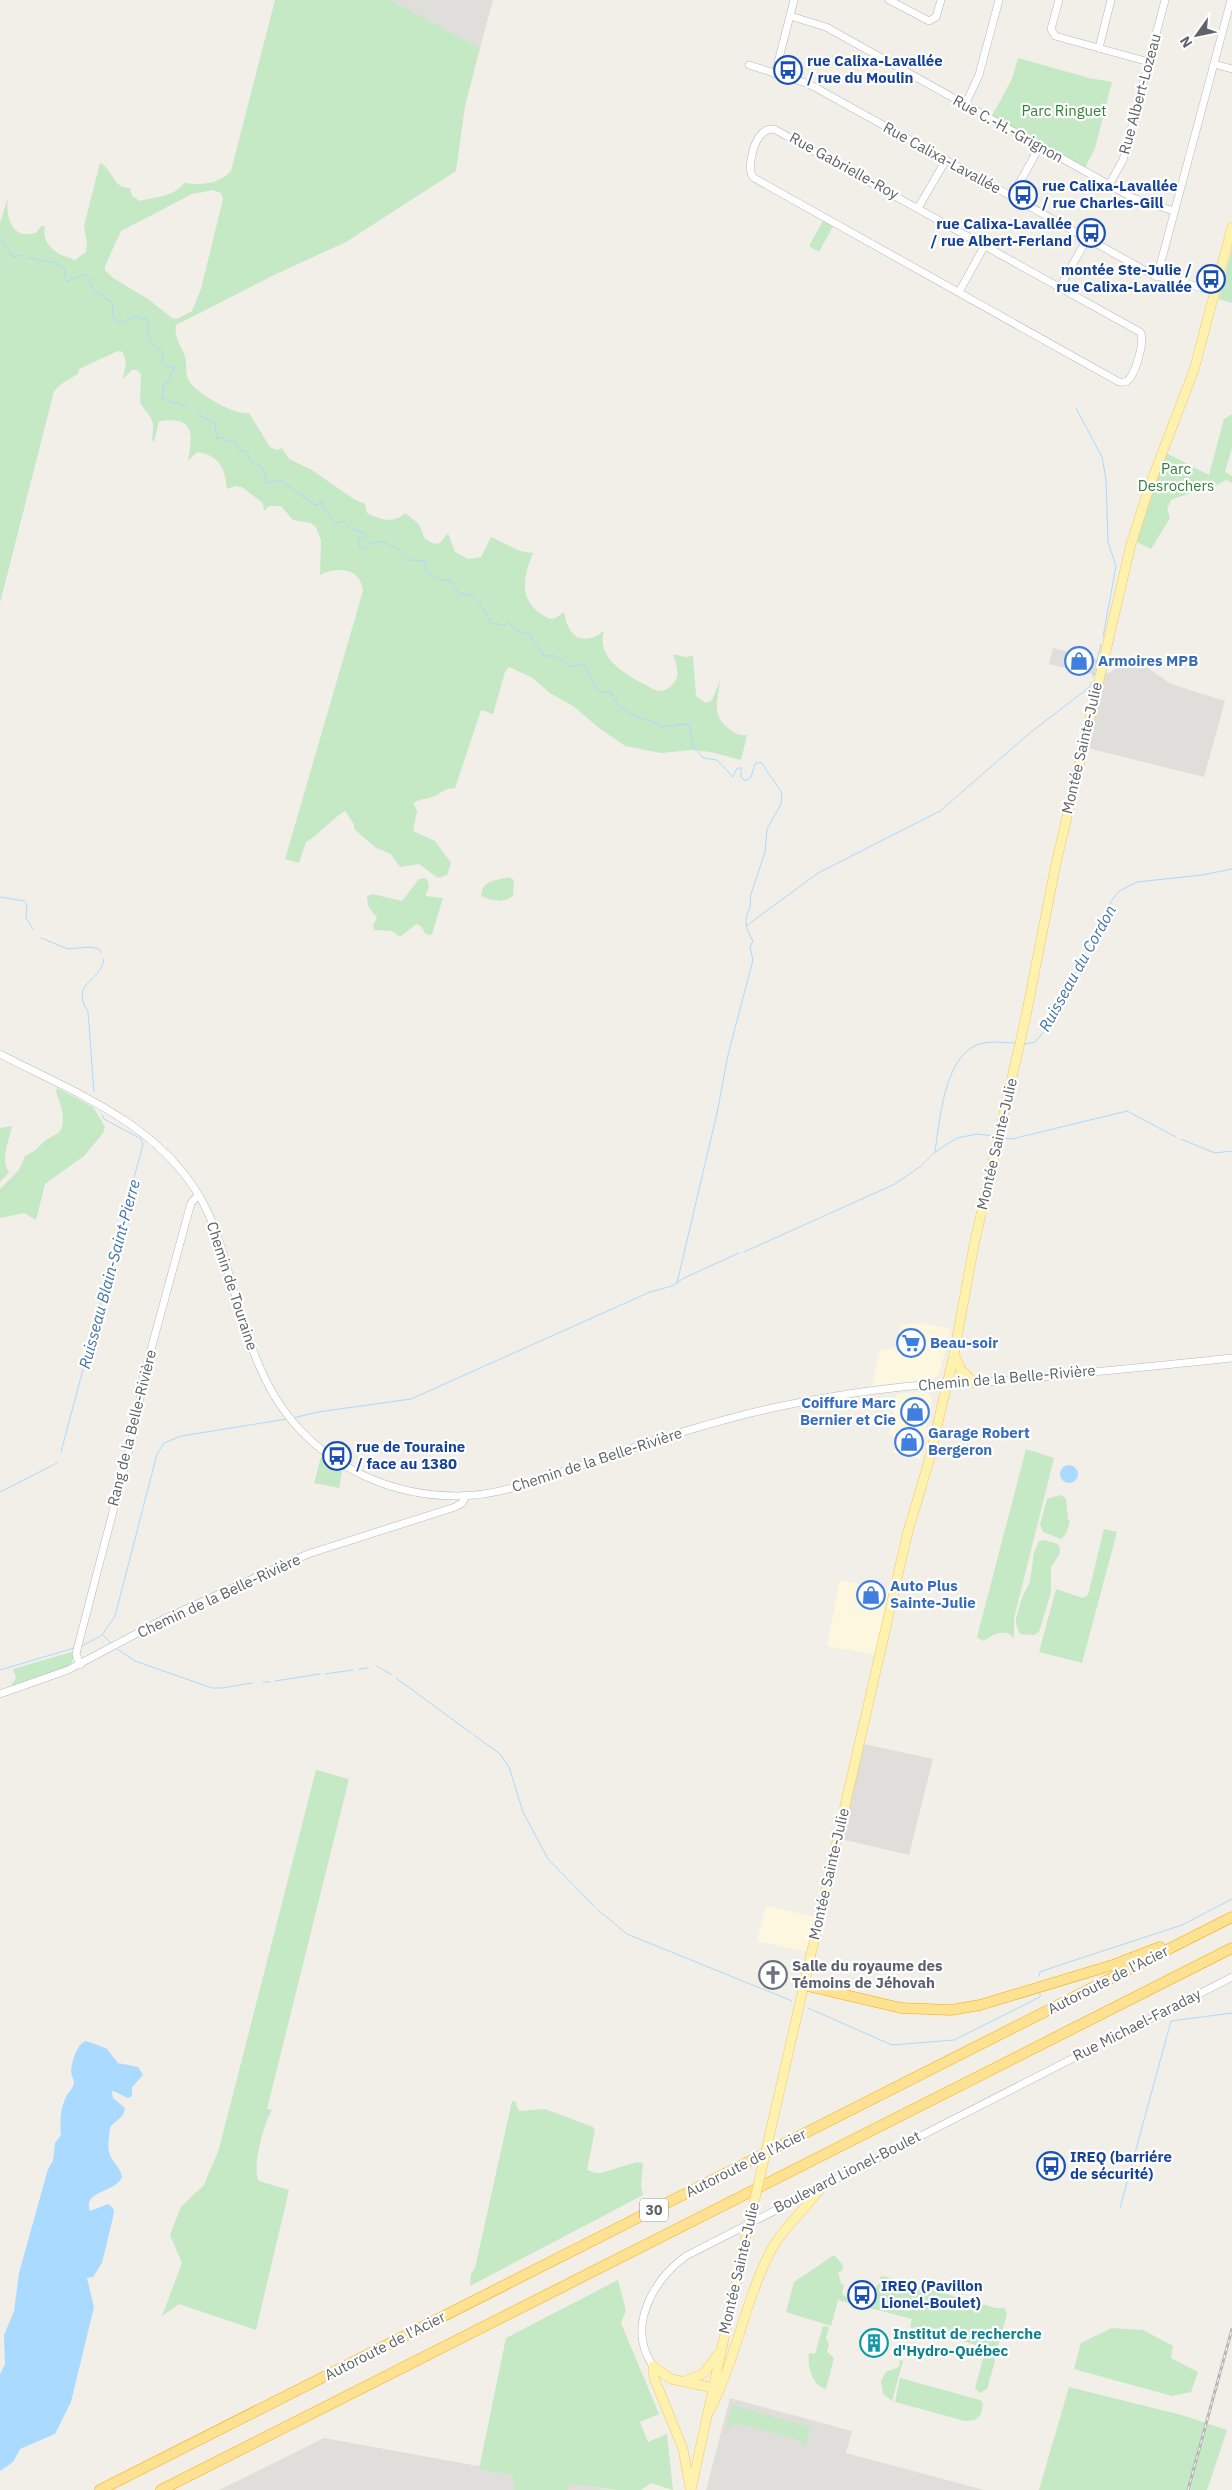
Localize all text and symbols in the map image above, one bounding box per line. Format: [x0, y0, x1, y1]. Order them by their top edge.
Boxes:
north arrow [1172, 10, 1222, 60]
street label: Rue Albert-Lozeau [1114, 31, 1165, 156]
text: N [1176, 33, 1196, 51]
place label: rue Calixa-Lavallée / rue du Moulin [807, 51, 943, 87]
bus stop icon: rue Calixa-Lavallée / rue du Moulin [773, 55, 803, 85]
street label: Rue C.-H.-Grignon [950, 90, 1067, 167]
park label: Parc Ringuet [1021, 101, 1107, 120]
street label: Rue Calixa-Lavallée [880, 117, 1004, 198]
street label: Rue Gabrielle-Roy [786, 128, 903, 204]
place label: rue Calixa-Lavallée / rue Charles-Gill [1042, 176, 1178, 212]
bus stop icon: rue Calixa-Lavallée / rue Charles-Gill [1008, 180, 1038, 210]
place label: rue Calixa-Lavallée / rue Albert-Ferland [931, 214, 1072, 250]
bus stop icon: rue Calixa-Lavallée / rue Albert-Ferland [1076, 218, 1106, 248]
place label: montée Ste-Julie / rue Calixa-Lavallée [1056, 260, 1192, 296]
bus stop icon: montée Ste-Julie / rue Calixa-Lavallée [1196, 264, 1226, 294]
park label: Parc Desrochers [1138, 459, 1214, 495]
shop icon: Armoires MPB [1064, 646, 1094, 676]
place label: Armoires MPB [1098, 651, 1198, 670]
street label: Montée Sainte-Julie [1057, 680, 1106, 816]
water label: Ruisseau du Cordon [1034, 901, 1120, 1035]
street label: Montée Sainte-Julie [972, 1076, 1021, 1212]
water label: Ruisseau Blain-Saint-Pierre [74, 1177, 144, 1371]
street label: Chemin de Touraine [203, 1219, 262, 1352]
supermarket icon: Beau-soir [896, 1328, 926, 1358]
place label: Beau-soir [930, 1333, 998, 1352]
street label: Rang de la Belle-Rivière [103, 1348, 160, 1508]
street label: Chemin de la Belle-Rivière [917, 1360, 1096, 1395]
place label: Coiffure Marc Bernier et Cie [800, 1393, 896, 1429]
shop icon: Coiffure Marc Bernier et Cie [900, 1397, 930, 1427]
street label: Chemin de la Belle-Rivière [509, 1423, 684, 1496]
place label: Garage Robert Bergeron [928, 1423, 1030, 1459]
shop icon: Garage Robert Bergeron [894, 1427, 924, 1457]
place label: rue de Touraine / face au 1380 [356, 1437, 465, 1473]
bus stop icon: rue de Touraine / face au 1380 [322, 1441, 352, 1471]
street label: Chemin de la Belle-Rivière [134, 1549, 303, 1642]
place label: Auto Plus Sainte-Julie [890, 1576, 976, 1612]
shop icon: Auto Plus Sainte-Julie [856, 1580, 886, 1610]
street label: Montée Sainte-Julie [804, 1806, 853, 1942]
street label: Autoroute de l'Acier [1044, 1941, 1172, 2018]
place label: Salle du royaume des Témoins de Jéhovah [792, 1956, 943, 1992]
church icon: Salle du royaume des Témoins de Jéhovah [758, 1960, 788, 1990]
street label: Rue Michael-Faraday [1069, 1984, 1205, 2065]
street label: Autoroute de l'Acier [682, 2124, 810, 2201]
street label: Boulevard Lionel-Boulet [770, 2126, 923, 2217]
place label: IREQ (barriére de sécurité) [1070, 2147, 1172, 2183]
bus stop icon: IREQ (barriére de sécurité) [1036, 2151, 1066, 2181]
road number: 30 [640, 2198, 668, 2222]
street label: Montée Sainte-Julie [714, 2200, 763, 2336]
place label: IREQ (Pavillon Lionel-Boulet) [881, 2276, 983, 2312]
bus stop icon: IREQ (Pavillon Lionel-Boulet) [847, 2280, 877, 2310]
street label: Autoroute de l'Acier [321, 2307, 449, 2384]
place label: Institut de recherche d'Hydro-Québec [893, 2324, 1042, 2360]
building icon: Institut de recherche d'Hydro-Québec [859, 2328, 889, 2358]

